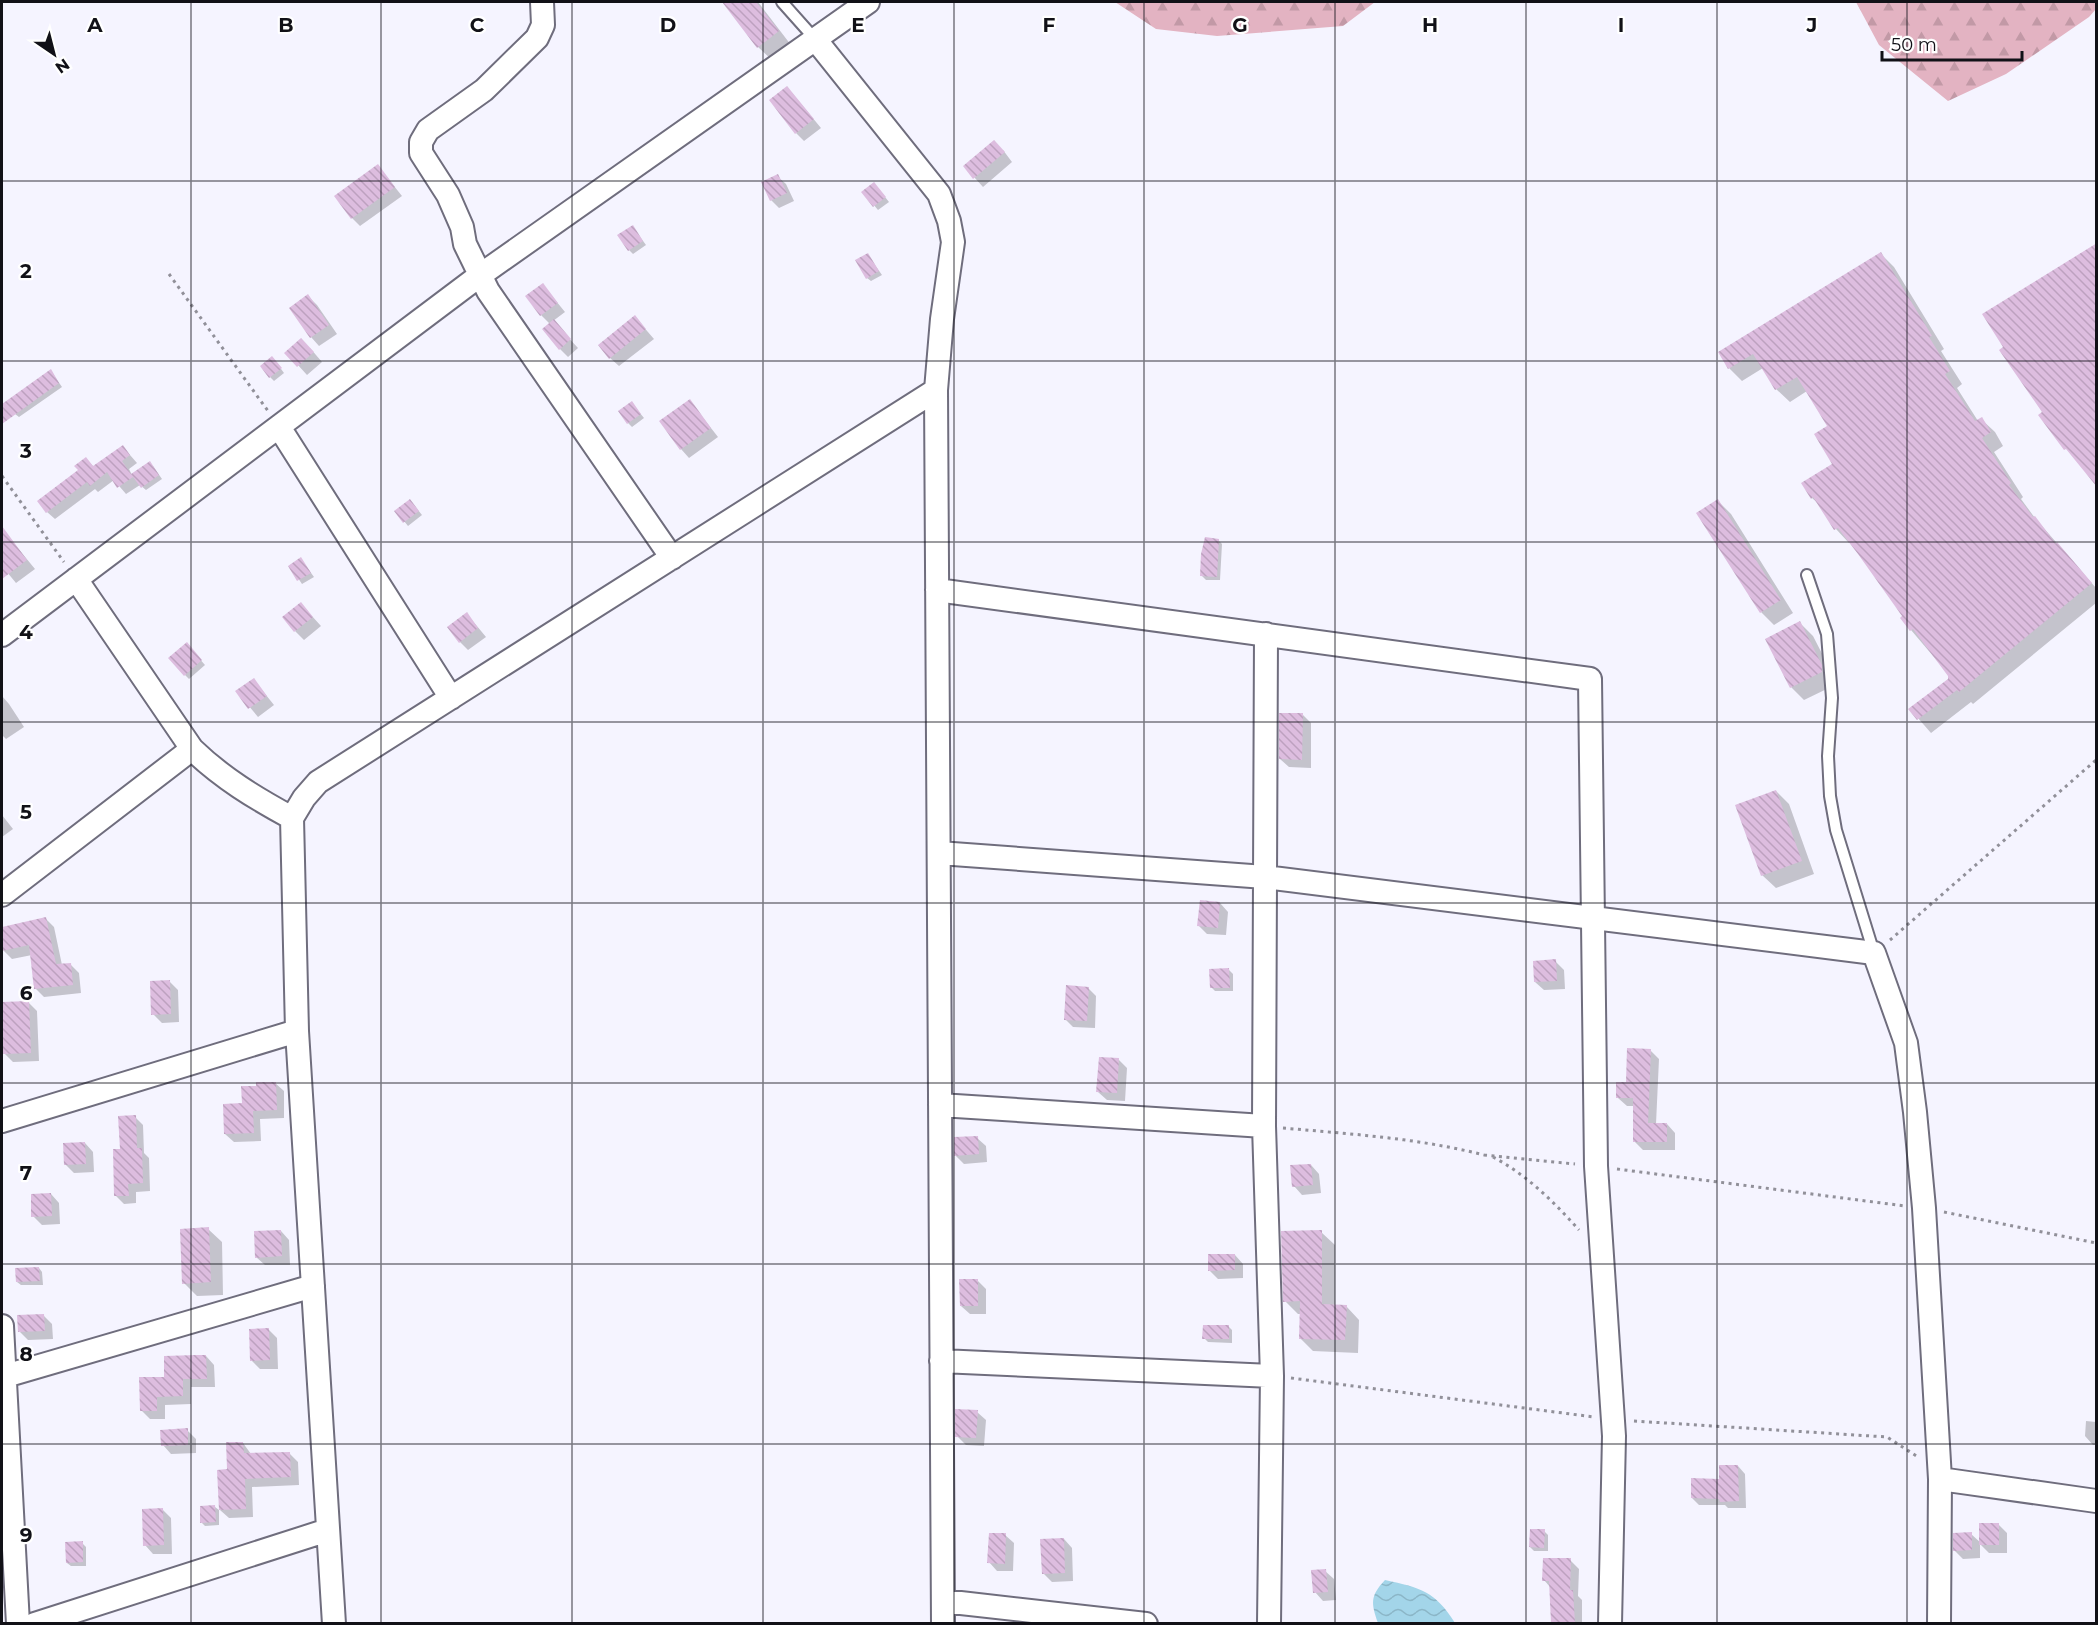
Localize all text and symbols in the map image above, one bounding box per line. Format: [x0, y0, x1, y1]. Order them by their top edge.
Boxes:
text: A [86, 13, 103, 37]
text: B [278, 13, 294, 37]
text: C [470, 13, 485, 37]
text: D [660, 13, 676, 37]
text: E [851, 13, 865, 37]
text: F [1043, 13, 1056, 37]
text: G [1232, 13, 1248, 37]
text: H [1422, 13, 1438, 37]
text: I [1618, 13, 1624, 37]
text: J [1806, 13, 1817, 37]
north arrow [24, 24, 84, 84]
scale bar [1882, 24, 2022, 62]
text: 50 m [1891, 34, 1937, 56]
text: N [52, 54, 73, 77]
text: 2 [20, 259, 32, 283]
text: 3 [19, 439, 32, 463]
text: 4 [19, 620, 33, 644]
text: 5 [20, 800, 32, 824]
text: 6 [20, 981, 33, 1005]
text: 7 [20, 1161, 32, 1185]
text: 8 [19, 1342, 33, 1366]
text: 9 [20, 1523, 32, 1547]

